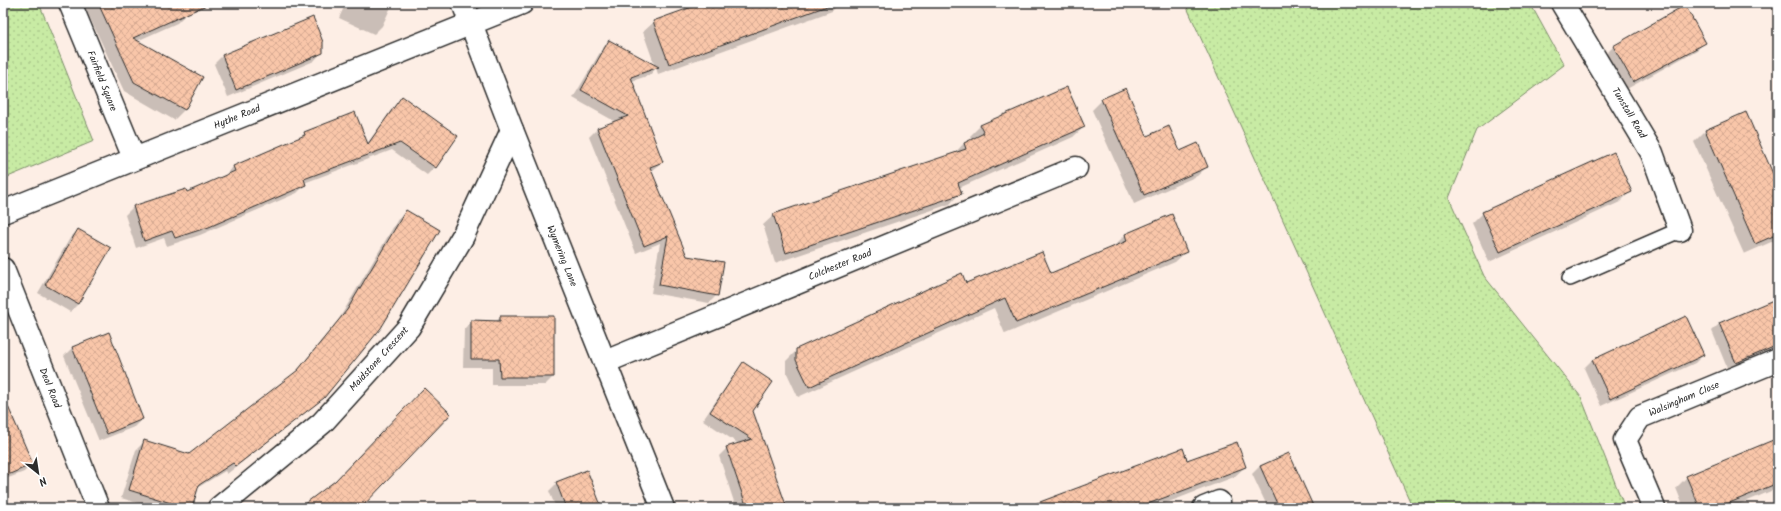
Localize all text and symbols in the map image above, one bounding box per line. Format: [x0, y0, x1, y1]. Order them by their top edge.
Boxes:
street label: Fairfield Square [83, 48, 122, 114]
street label: Tunstall Road [1607, 84, 1651, 143]
street label: Hythe Road [211, 100, 264, 134]
street label: Wymering Lane [542, 223, 582, 289]
street label: Colchester Road [806, 245, 875, 285]
street label: Maidstone Crescent [345, 323, 413, 395]
street label: Deal Road [35, 365, 66, 411]
street label: Walsingham Close [1646, 377, 1722, 421]
north arrow [18, 453, 58, 493]
text: N [35, 471, 50, 490]

